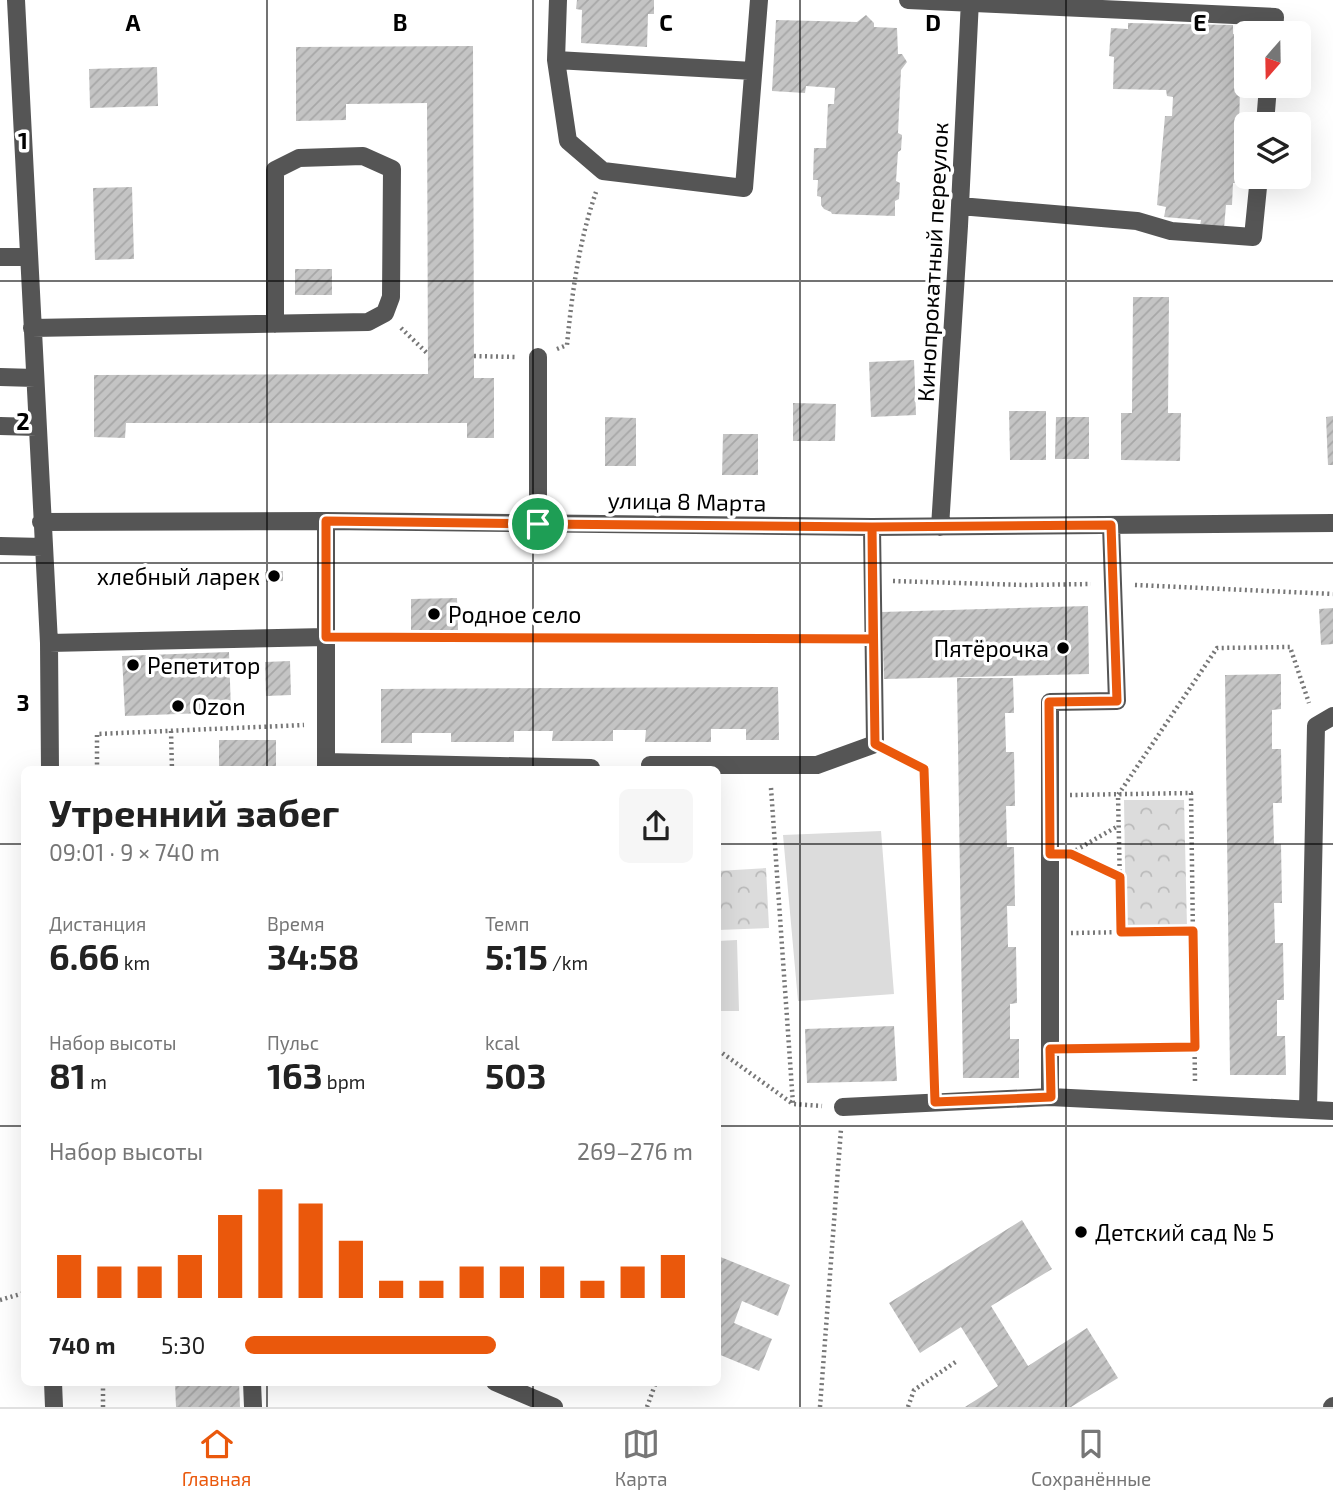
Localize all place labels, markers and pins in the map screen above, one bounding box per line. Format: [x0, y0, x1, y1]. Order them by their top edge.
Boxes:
pin [508, 494, 568, 554]
place label: хлебный ларек [97, 562, 260, 590]
marker: хлебный ларек [266, 568, 282, 584]
place label: Родное село [448, 600, 581, 628]
marker: Родное село [426, 606, 442, 622]
place label: Пятёрочка [934, 634, 1049, 662]
marker: Пятёрочка [1055, 640, 1071, 656]
place label: Репетитор [147, 651, 260, 679]
marker: Репетитор [125, 657, 141, 673]
place label: Ozon [192, 692, 246, 720]
marker: Ozon [170, 698, 186, 714]
place label: Детский сад № 5 [1095, 1218, 1274, 1246]
marker: Детский сад № 5 [1073, 1224, 1089, 1240]

